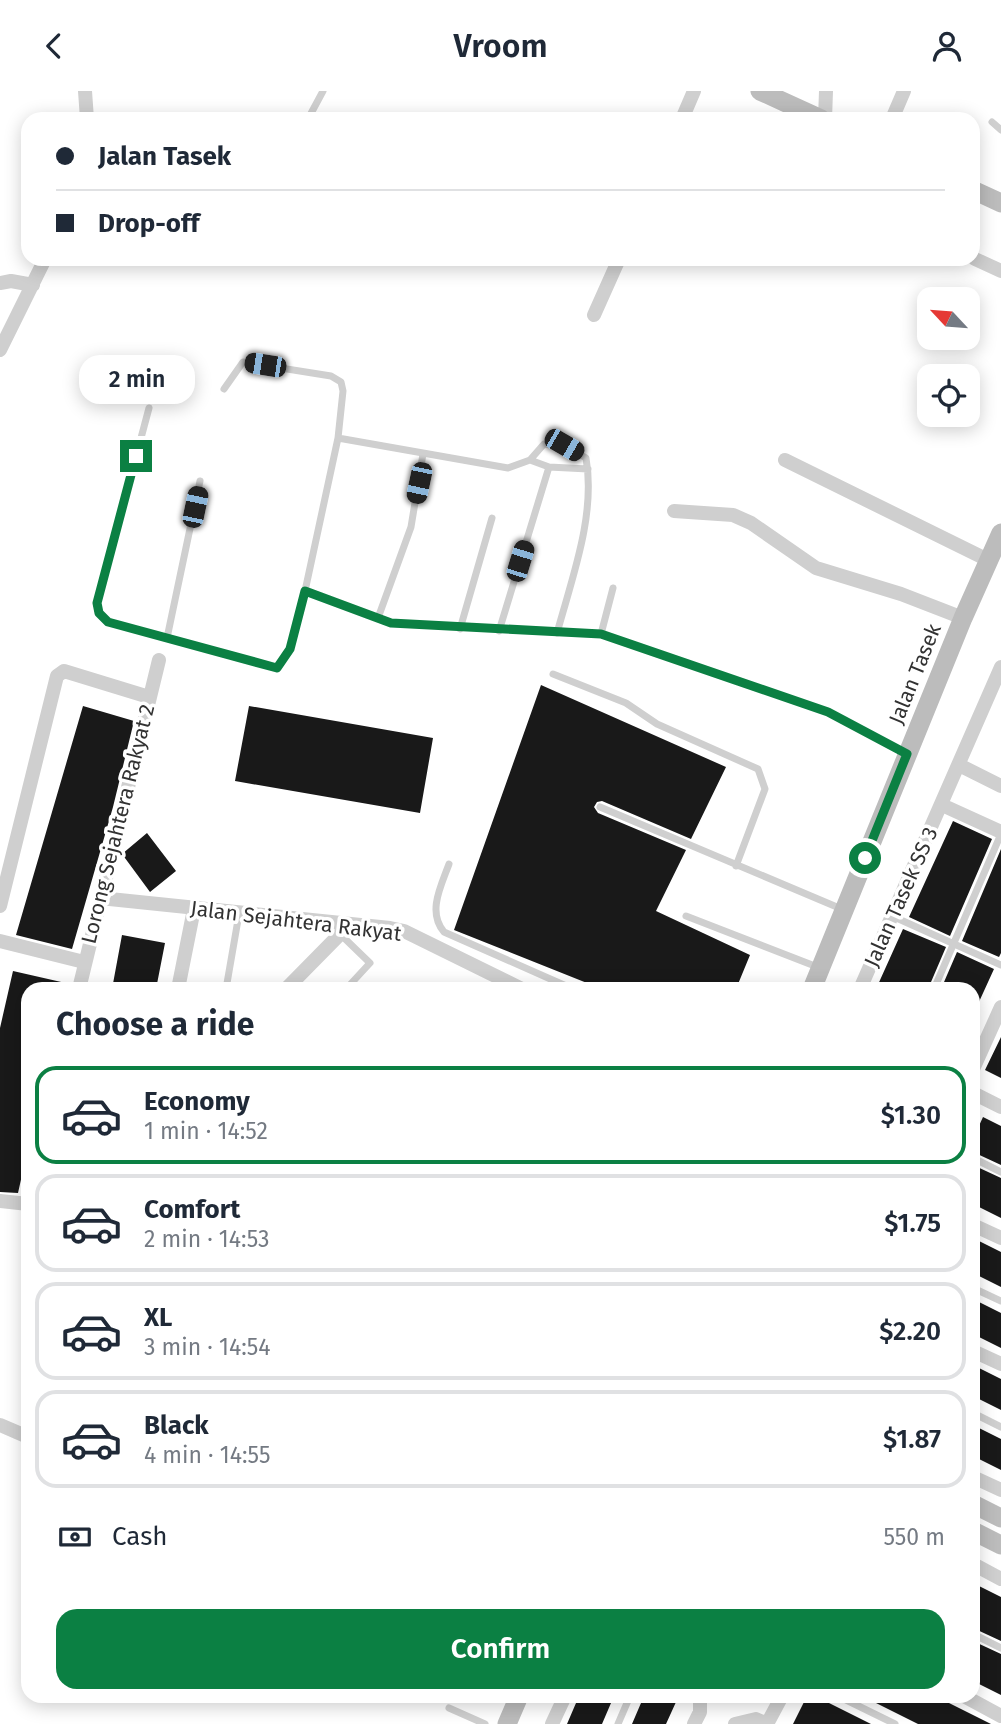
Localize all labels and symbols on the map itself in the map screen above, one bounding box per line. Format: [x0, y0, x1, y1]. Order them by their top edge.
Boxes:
north arrow [917, 287, 980, 350]
car [243, 351, 288, 379]
callout: 2 min [78, 355, 194, 403]
car [541, 425, 588, 465]
route end [120, 440, 152, 472]
car [405, 460, 434, 506]
car [181, 484, 210, 530]
car [504, 538, 537, 584]
street label: Jalan Tasek [883, 620, 947, 728]
street label: Lorong Sejahtera Rakyat 2 [76, 702, 160, 946]
street label: Jalan Tasek SS 3 [859, 823, 943, 971]
route start [849, 842, 881, 874]
street label: Jalan Sejahtera Rakyat [189, 895, 403, 947]

